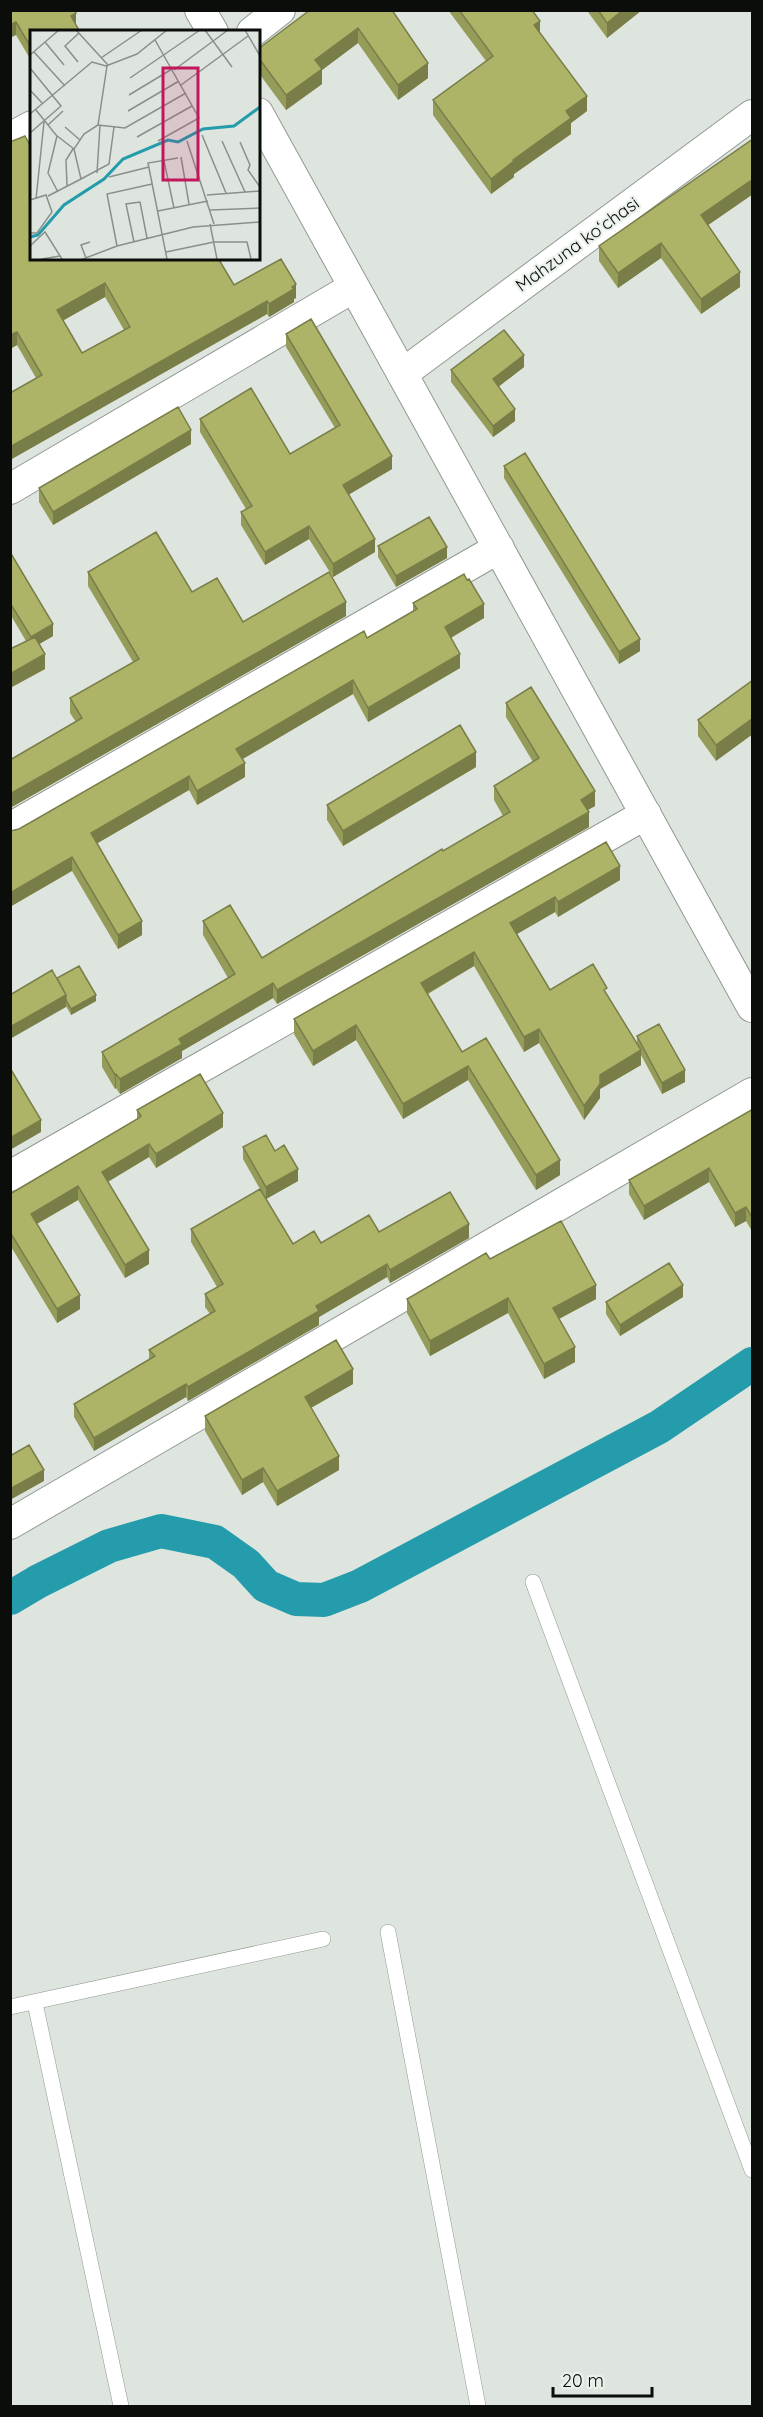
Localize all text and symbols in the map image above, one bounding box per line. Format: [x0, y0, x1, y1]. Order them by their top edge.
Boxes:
inset map [30, 30, 260, 260]
street label: Mahzuna koʻchasi [511, 191, 643, 297]
scale bar [553, 2360, 652, 2398]
text: 20 m [562, 2369, 604, 2392]

